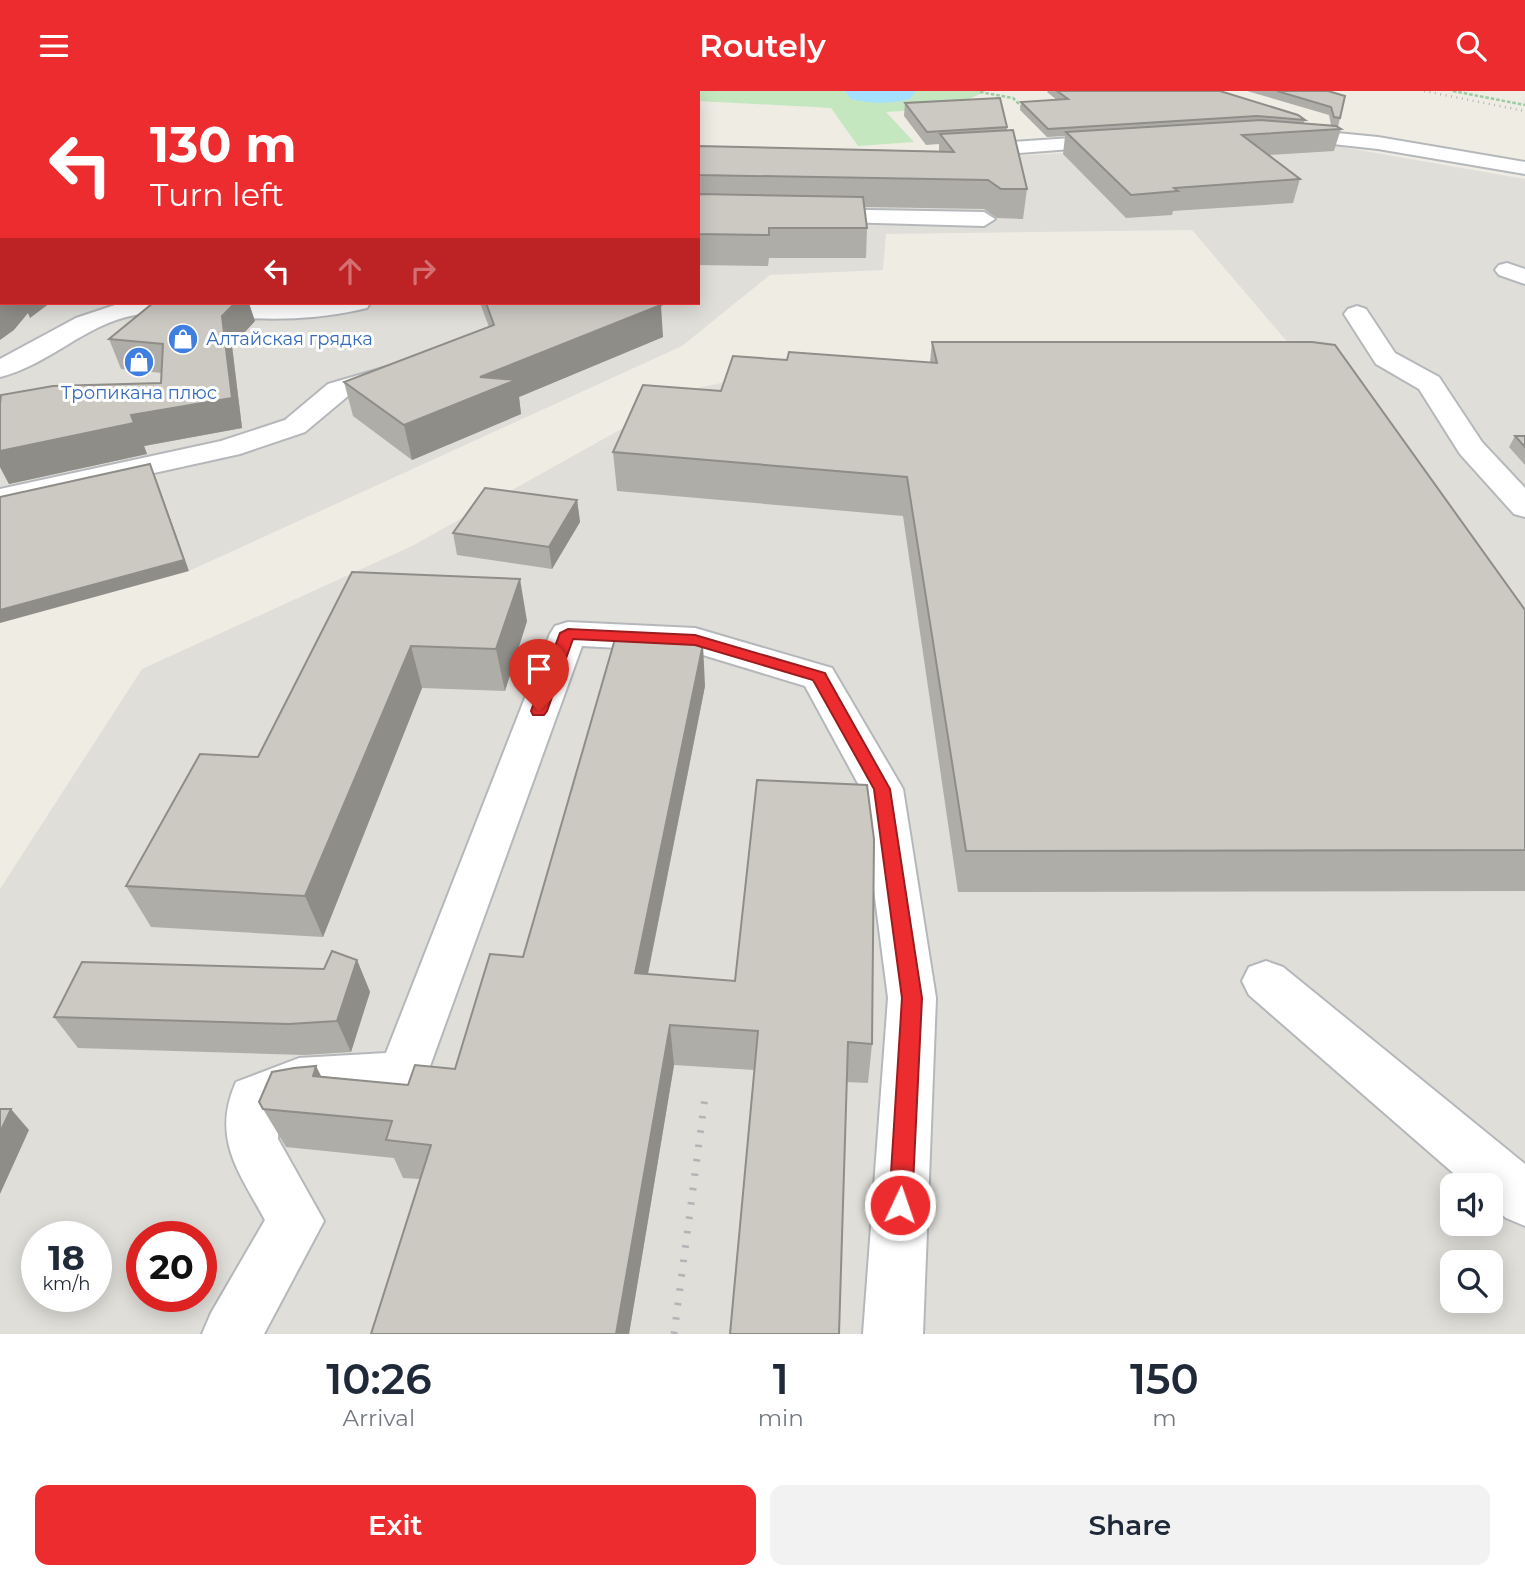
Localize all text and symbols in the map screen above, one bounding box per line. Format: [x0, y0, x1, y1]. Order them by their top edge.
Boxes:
text: Routely [699, 26, 826, 65]
icon: menu [35, 27, 73, 65]
icon: search [1452, 27, 1490, 65]
text: 130 m [150, 115, 297, 174]
icon: left [35, 119, 126, 210]
text: Turn left [150, 175, 284, 214]
icon: left [258, 252, 296, 290]
icon: ahead [331, 252, 369, 290]
icon: right [404, 252, 442, 290]
shop icon: Алтайская грядка [166, 322, 200, 356]
place label: Алтайская грядка [206, 328, 373, 350]
shop icon: Тропикана плюс [122, 345, 156, 379]
place label: Тропикана плюс [61, 382, 217, 404]
pin [509, 639, 569, 711]
icon: arrive [520, 650, 558, 688]
position arrow [863, 1168, 937, 1242]
map controls [1440, 1173, 1503, 1313]
button: sound [1440, 1173, 1503, 1236]
speed limit sign: 20 [126, 1221, 217, 1312]
text: 18 [48, 1236, 85, 1279]
button: search [1440, 1250, 1503, 1313]
text: km/h [42, 1273, 91, 1295]
text: 10:26 [326, 1353, 431, 1405]
text: 1 [773, 1353, 789, 1405]
text: 150 [1130, 1353, 1199, 1405]
text: Arrival [343, 1404, 415, 1432]
text: min [758, 1404, 804, 1432]
text: m [1152, 1404, 1177, 1432]
button: Exit [35, 1485, 756, 1565]
button: Share [770, 1485, 1490, 1565]

